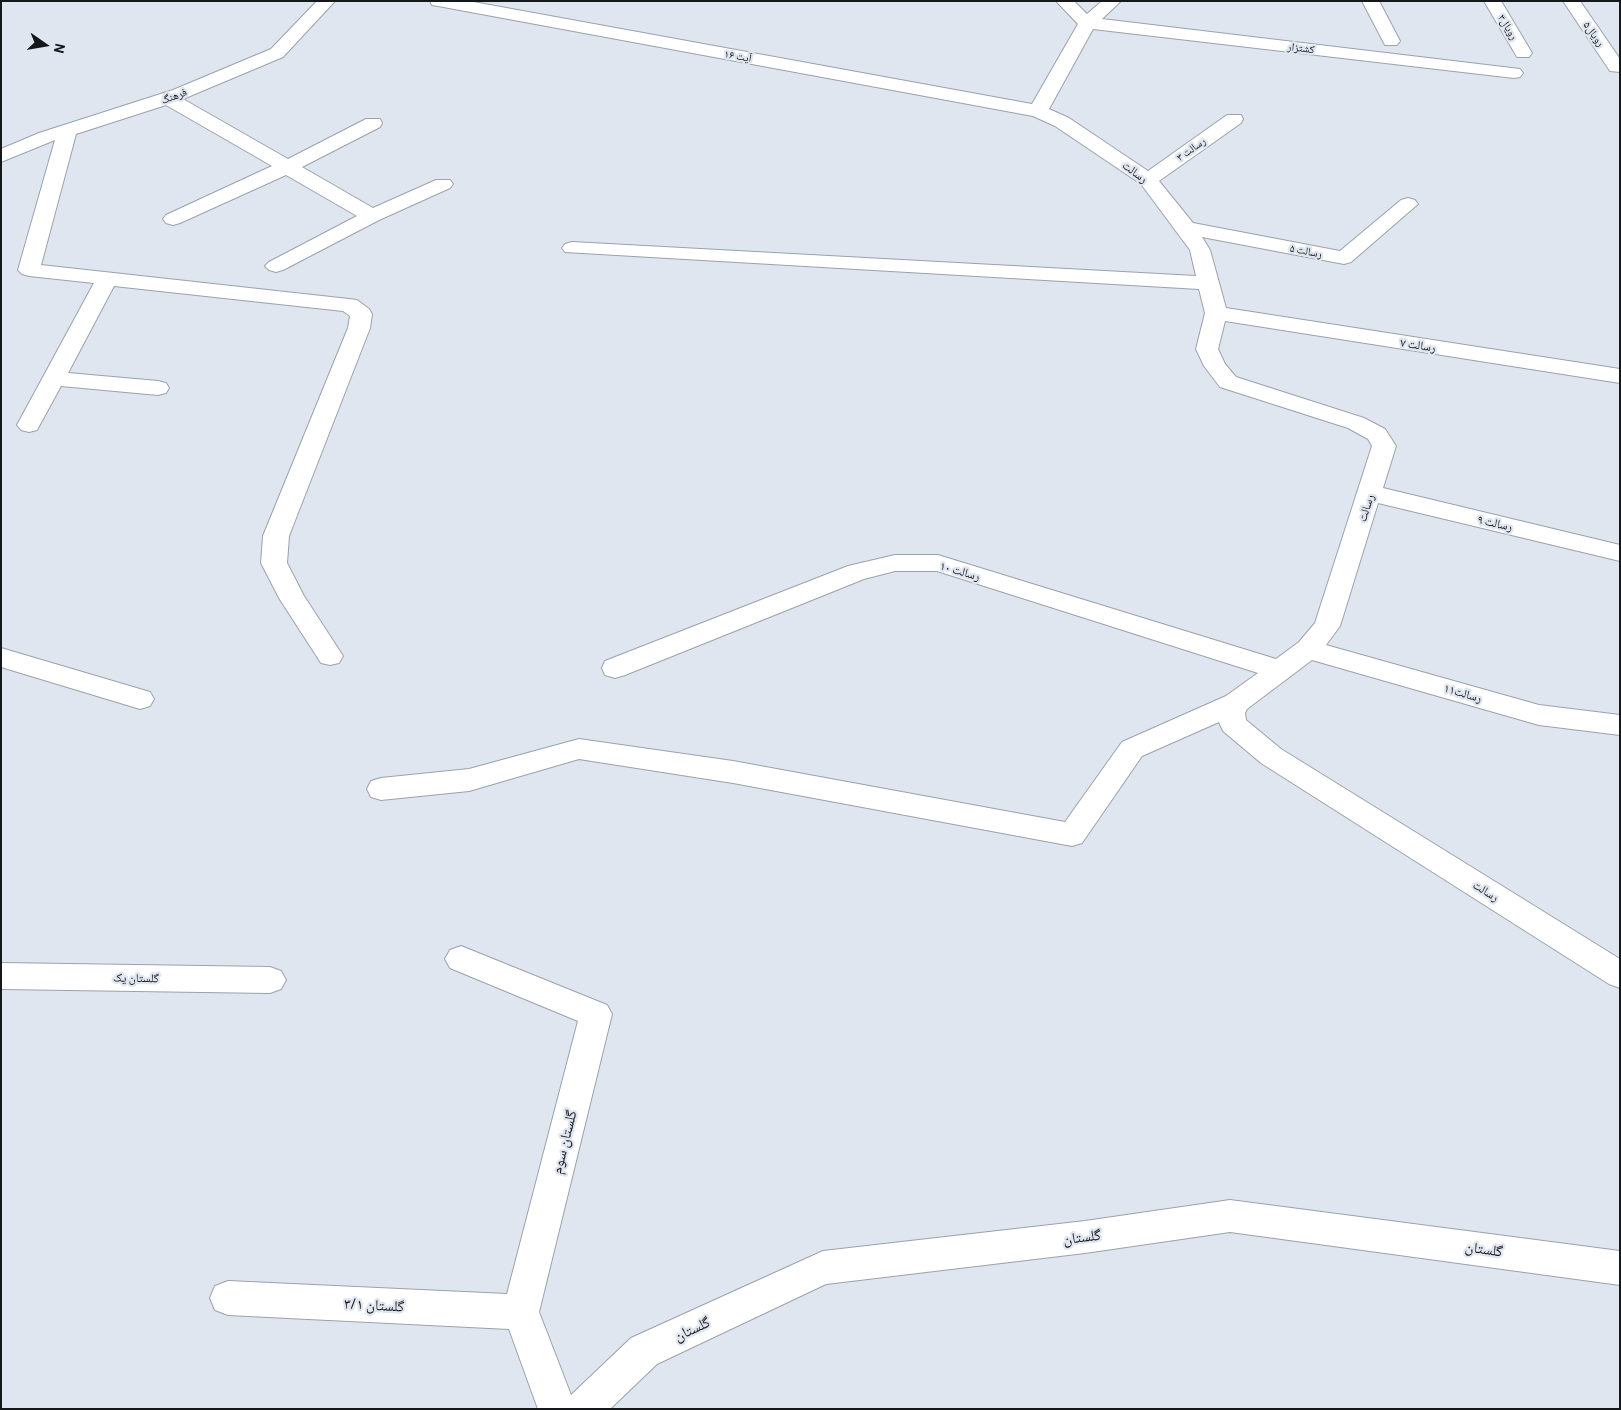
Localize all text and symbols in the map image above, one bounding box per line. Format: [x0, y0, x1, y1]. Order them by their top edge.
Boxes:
street label: رویال۳ [1495, 12, 1521, 42]
street label: رویال۵ [1581, 19, 1607, 49]
north arrow [20, 20, 70, 70]
street label: کشتزار [1287, 40, 1315, 56]
text: N [51, 42, 69, 55]
street label: آیت ۱۶ [723, 47, 753, 65]
street label: فرهنگ [159, 85, 189, 107]
street label: رسالت ۳ [1174, 134, 1208, 164]
street label: رسالت [1120, 158, 1150, 186]
street label: رسالت ۵ [1289, 241, 1323, 261]
street label: رسالت ۷ [1399, 335, 1437, 355]
street label: رسالت [1355, 493, 1377, 523]
street label: رسالت ۹ [1476, 512, 1514, 534]
street label: رسالت ۱۰ [938, 558, 982, 584]
street label: رسالت۱۱ [1442, 681, 1484, 705]
street label: رسالت [1470, 877, 1502, 905]
street label: گلستان یک [113, 970, 159, 986]
street label: گلستان سوم [547, 1108, 581, 1176]
street label: گلستان [1062, 1226, 1102, 1248]
street label: گلستان [1464, 1237, 1504, 1261]
street label: گلستان ۳/۱ [343, 1294, 405, 1316]
street label: گلستان [671, 1313, 713, 1345]

